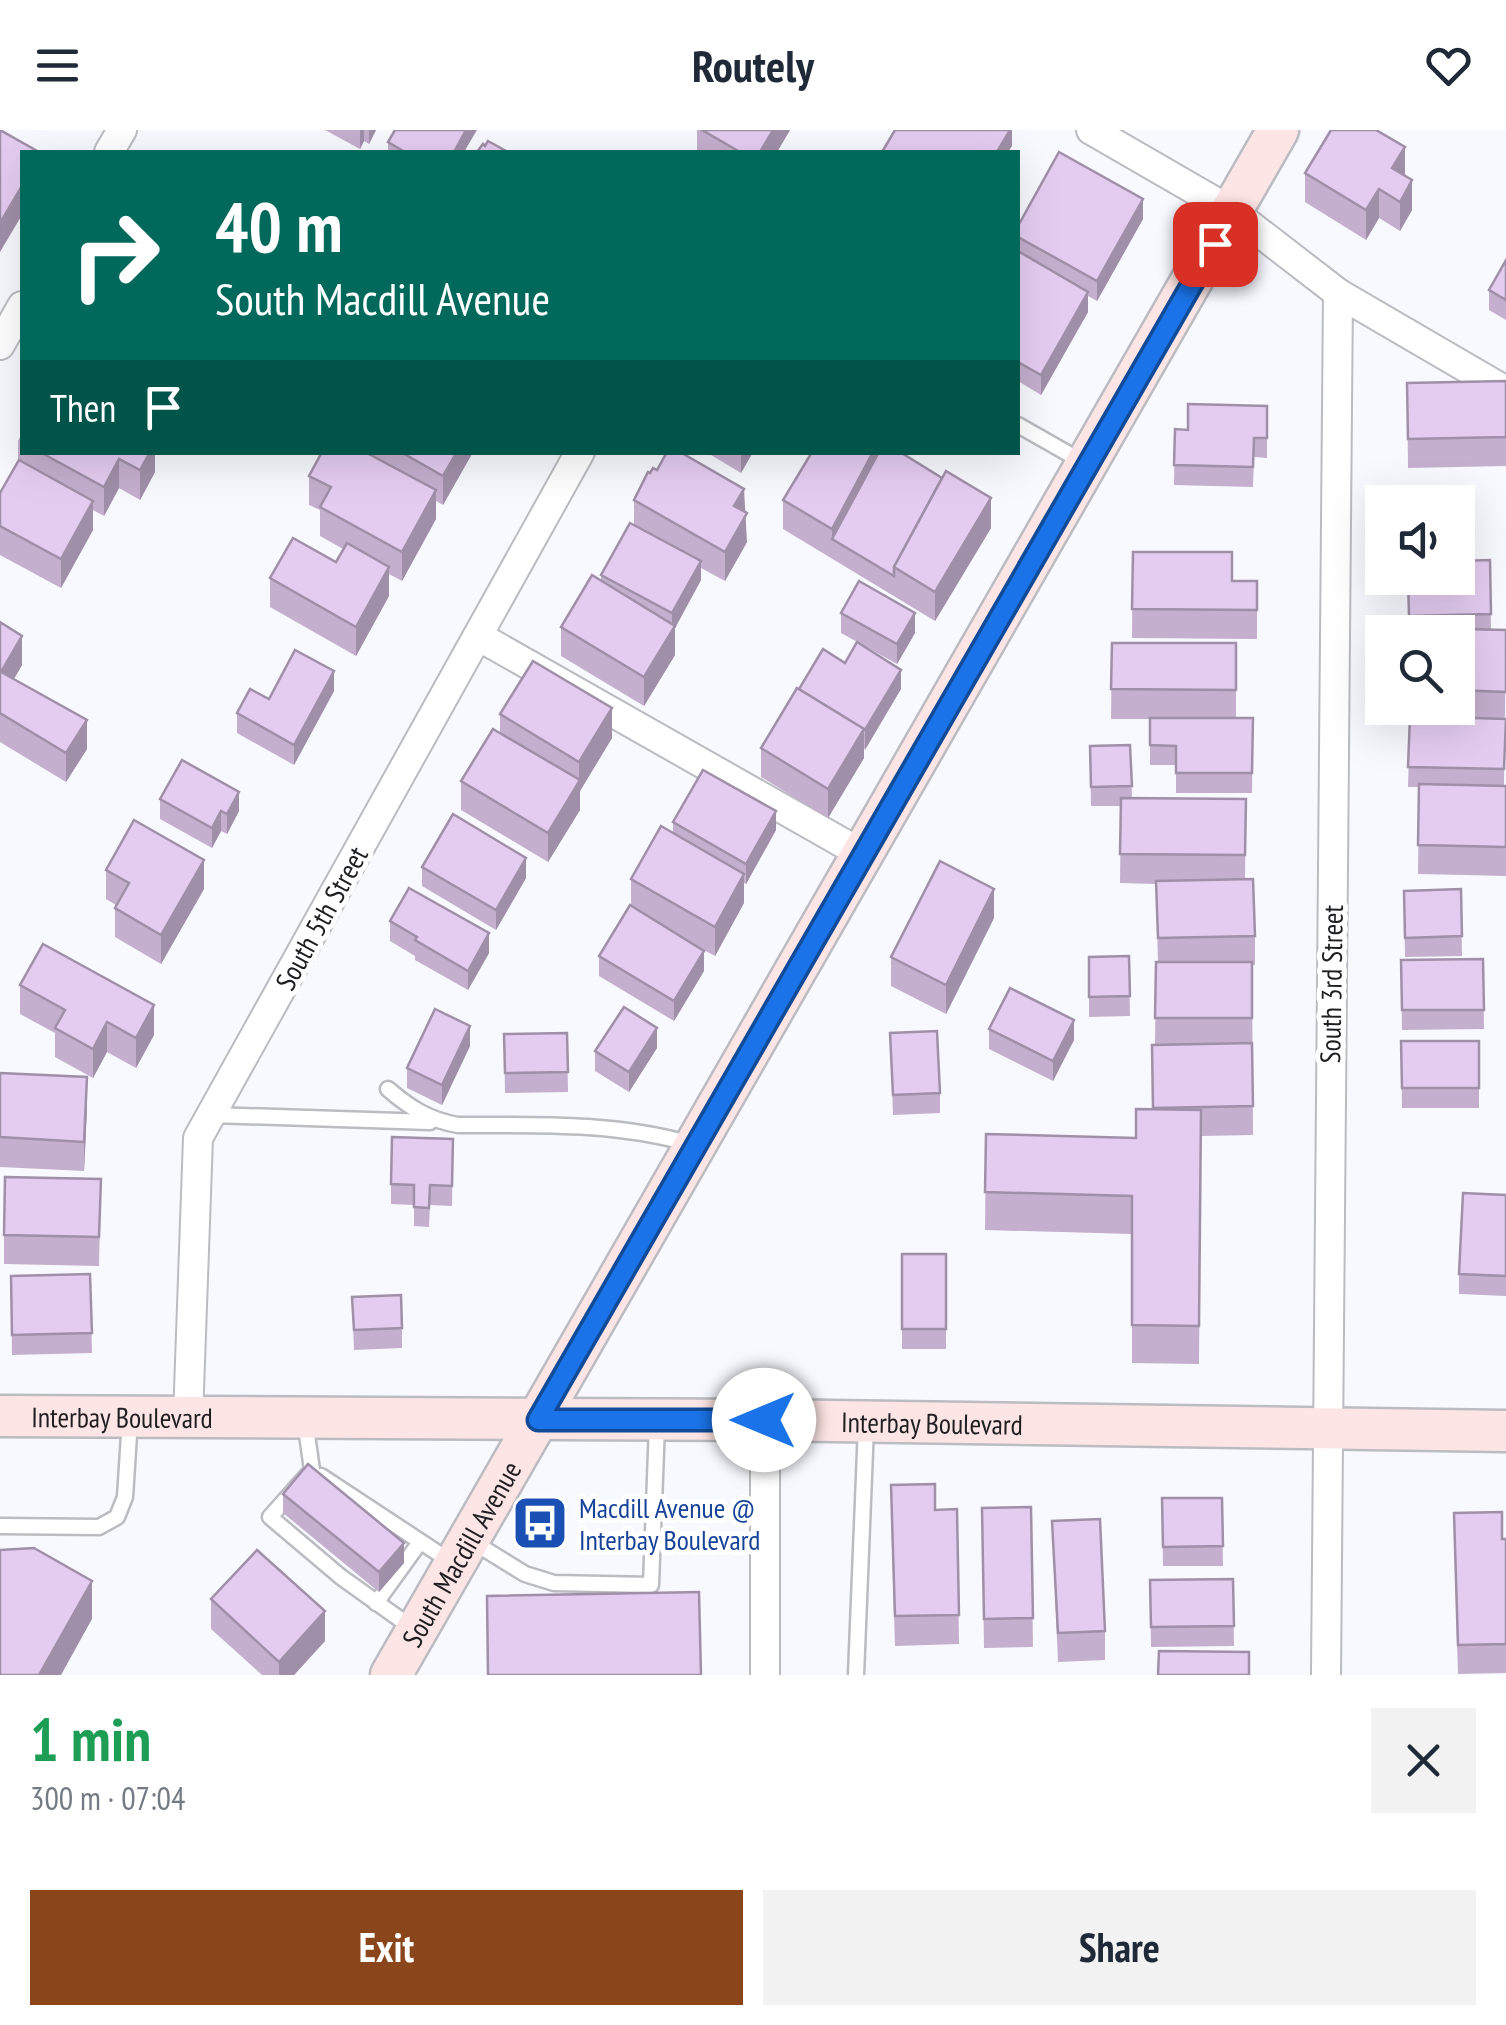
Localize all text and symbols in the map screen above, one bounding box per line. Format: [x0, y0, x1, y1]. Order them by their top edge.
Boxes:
text: Routely [692, 36, 814, 94]
icon: menu [30, 38, 85, 93]
icon: heart [1421, 38, 1476, 93]
text: 40 m [215, 181, 343, 271]
icon: right [50, 190, 180, 320]
pin [1173, 202, 1258, 287]
icon: arrive [1188, 217, 1243, 272]
text: South Macdill Avenue [215, 269, 550, 327]
icon: arrive [136, 380, 191, 435]
text: Then [50, 383, 116, 432]
map controls [1365, 485, 1475, 725]
button: sound [1365, 485, 1475, 595]
button: search [1365, 615, 1475, 725]
street label: South 5th Street [266, 839, 376, 996]
street label: South 3rd Street [1311, 904, 1351, 1064]
position arrow [712, 1368, 816, 1472]
street label: Interbay Boulevard [31, 1398, 213, 1436]
street label: Interbay Boulevard [841, 1403, 1023, 1442]
street label: South Macdill Avenue [393, 1454, 529, 1653]
place label: Macdill Avenue @ Interbay Boulevard [579, 1489, 760, 1558]
bus stop icon: Macdill Avenue @ Interbay Boulevard [510, 1493, 570, 1553]
text: 1 min [30, 1700, 151, 1778]
button: close [1371, 1708, 1476, 1813]
text: 300 m · 07:04 [30, 1777, 185, 1819]
button: Exit [30, 1890, 743, 2005]
button: Share [763, 1890, 1476, 2005]

